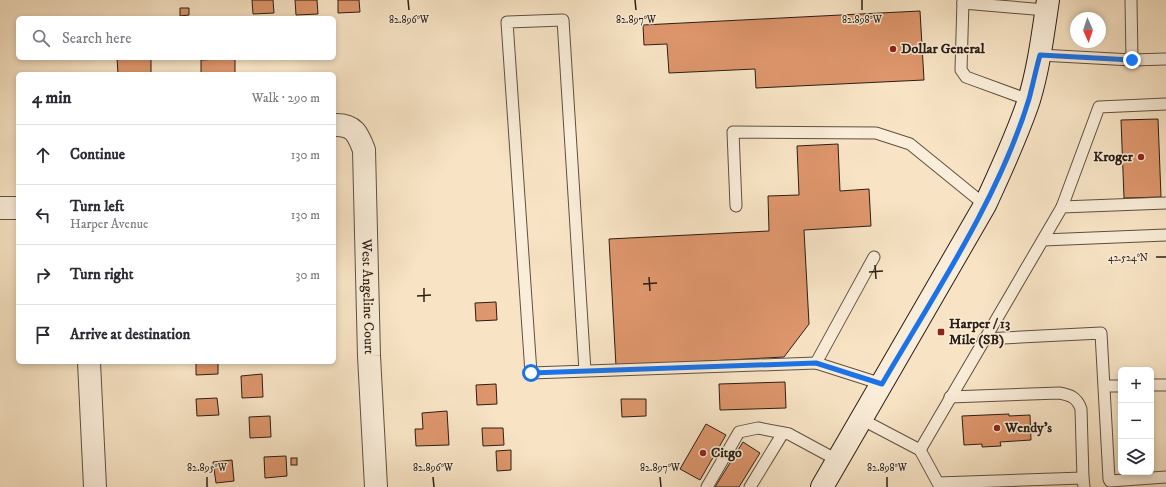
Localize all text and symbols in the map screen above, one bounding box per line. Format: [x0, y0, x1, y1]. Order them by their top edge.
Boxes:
north arrow [1070, 12, 1106, 48]
text: 82.896°W [389, 14, 430, 26]
text: 82.897°W [616, 14, 657, 26]
text: 82.898°W [842, 14, 883, 26]
search box [16, 16, 336, 60]
icon: search [30, 27, 52, 49]
text: Search here [62, 29, 131, 48]
place label: Dollar General [901, 40, 986, 58]
marker: Dollar General [888, 44, 898, 54]
route end [1123, 51, 1141, 69]
text: 4 min [32, 87, 71, 109]
text: Walk · 290 m [252, 90, 320, 106]
icon: ahead [32, 144, 54, 166]
text: Continue [70, 145, 125, 164]
text: 130 m [291, 147, 320, 163]
place label: Kroger [1093, 148, 1134, 166]
marker: Kroger [1136, 152, 1146, 162]
text: Turn left [70, 197, 124, 216]
icon: left [32, 204, 54, 226]
text: 130 m [291, 207, 320, 223]
text: Harper Avenue [70, 216, 148, 232]
street label: West Angeline Court [357, 238, 378, 355]
text: 42.524°N [1108, 252, 1148, 264]
icon: right [32, 264, 54, 286]
text: Turn right [70, 265, 133, 284]
text: 30 m [296, 267, 320, 283]
place label: Harper / 13 Mile (SB) [949, 315, 1010, 349]
icon: arrive [32, 324, 54, 346]
text: Arrive at destination [70, 325, 190, 344]
marker: Harper / 13 Mile (SB) [936, 327, 946, 337]
route start [522, 364, 540, 382]
map controls [1118, 367, 1154, 475]
button: + [1118, 367, 1154, 403]
button: − [1118, 403, 1154, 439]
place label: Wendy's [1004, 419, 1052, 437]
marker: Wendy's [992, 423, 1002, 433]
button: layers [1118, 439, 1154, 475]
place label: Citgo [711, 444, 742, 462]
marker: Citgo [698, 448, 708, 458]
text: 82.895°W [187, 462, 228, 474]
text: 82.896°W [413, 462, 454, 474]
text: 82.897°W [640, 462, 681, 474]
text: 82.898°W [867, 462, 908, 474]

